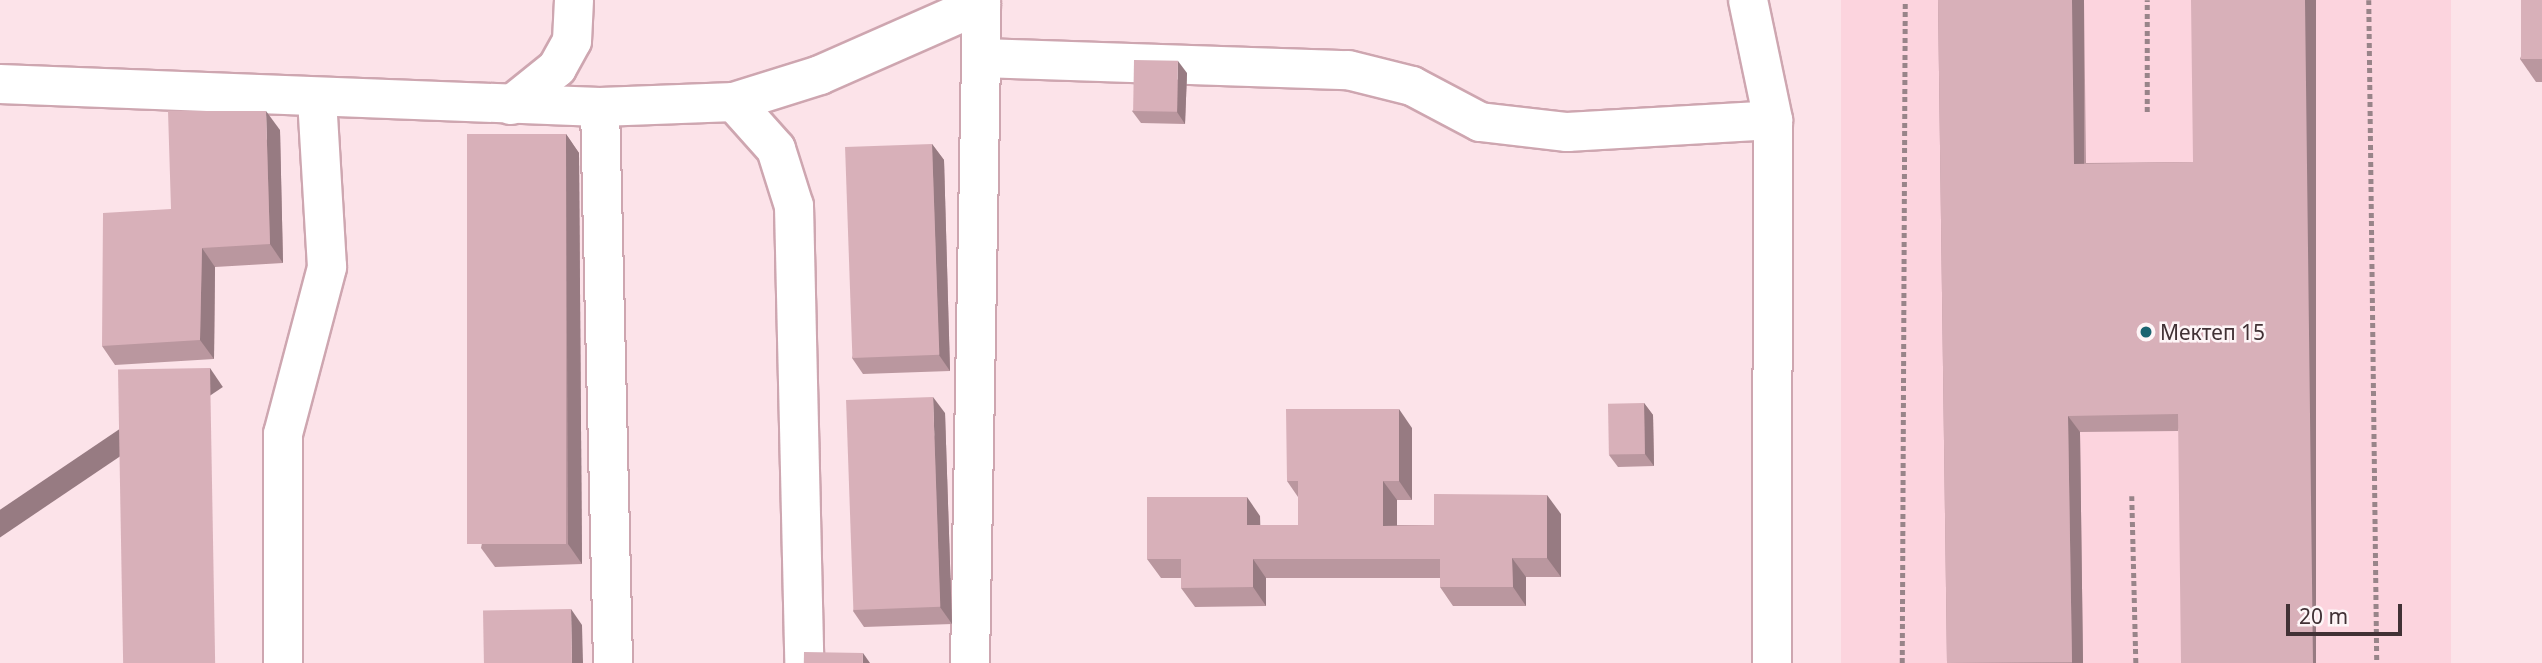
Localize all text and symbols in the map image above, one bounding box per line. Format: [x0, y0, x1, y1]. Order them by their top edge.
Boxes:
place label: Мектеп 15 [2160, 319, 2265, 345]
marker: Мектеп 15 [2138, 324, 2154, 340]
scale bar [2290, 590, 2406, 634]
text: 20 m [2299, 602, 2348, 630]

